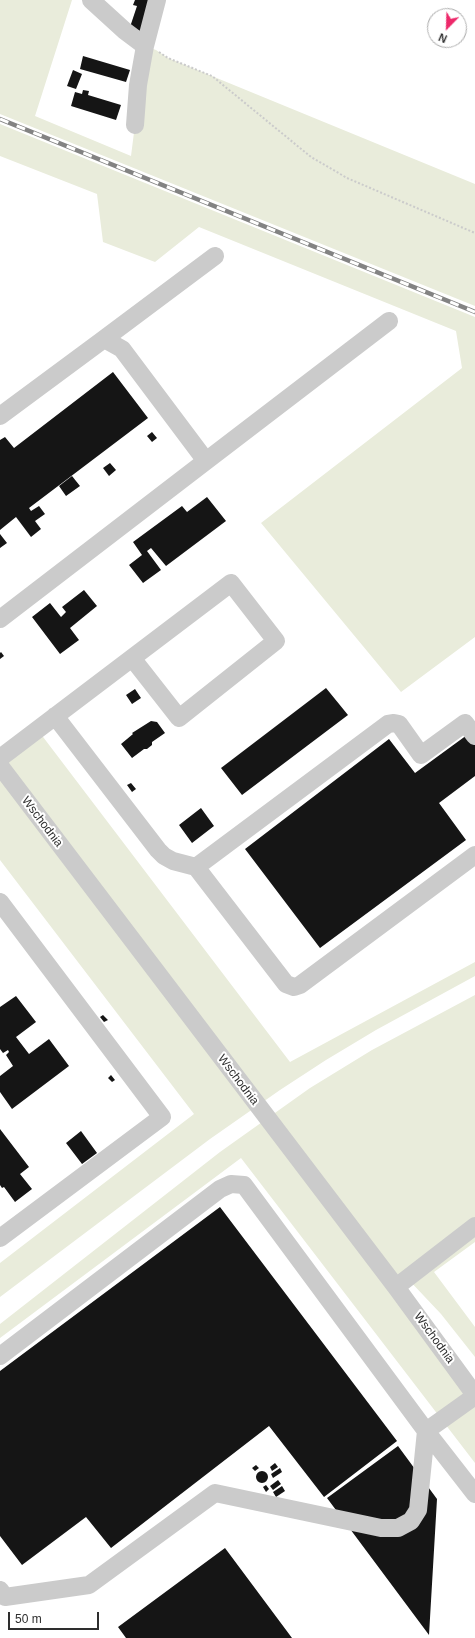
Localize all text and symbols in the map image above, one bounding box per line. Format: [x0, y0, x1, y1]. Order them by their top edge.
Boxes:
north arrow [427, 8, 467, 48]
text: N [437, 31, 449, 45]
street label: Wschodnia [18, 794, 66, 850]
street label: Wschodnia [214, 1052, 262, 1108]
street label: Wschodnia [411, 1310, 457, 1366]
scale bar [10, 1604, 101, 1630]
text: 50 m [15, 1612, 42, 1626]

